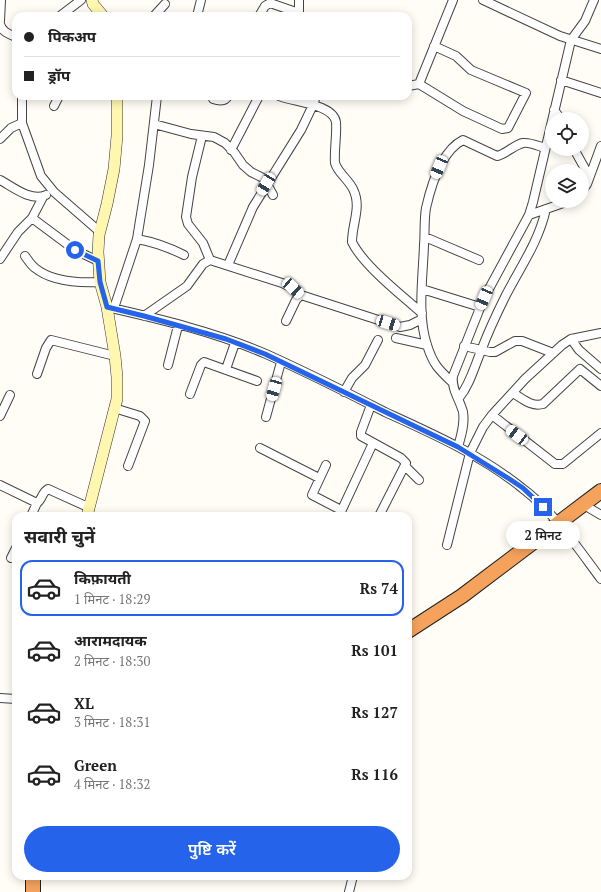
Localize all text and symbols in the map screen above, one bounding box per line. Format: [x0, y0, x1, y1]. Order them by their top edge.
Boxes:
text: पिकअप [48, 26, 96, 46]
text: ड्रॉप [48, 65, 70, 85]
map controls [545, 112, 589, 208]
button: locate [545, 112, 589, 156]
car [429, 154, 449, 180]
button: layers [545, 164, 589, 208]
car [255, 171, 277, 197]
route start [66, 241, 84, 259]
car [280, 276, 306, 300]
car [474, 285, 494, 311]
car [375, 314, 401, 332]
car [265, 376, 283, 402]
car [504, 423, 530, 447]
route end [534, 498, 552, 516]
callout: 2 मिनट [506, 521, 580, 549]
text: सवारी चुनें [24, 524, 95, 548]
text: 2 मिनट [524, 526, 562, 544]
text: किफ़ायती [74, 568, 131, 588]
icon: car [26, 570, 62, 606]
text: Rs 74 [360, 578, 398, 598]
text: 1 मिनट · 18:29 [74, 590, 150, 608]
text: आरामदायक [74, 630, 147, 650]
icon: car [26, 632, 62, 668]
text: Rs 101 [351, 640, 398, 660]
text: 2 मिनट · 18:30 [74, 652, 150, 670]
text: XL [74, 693, 94, 713]
icon: car [26, 694, 62, 730]
text: Rs 127 [351, 702, 398, 722]
text: 3 मिनट · 18:31 [74, 713, 150, 731]
text: Green [74, 755, 117, 775]
icon: car [26, 756, 62, 792]
text: Rs 116 [351, 764, 398, 784]
text: 4 मिनट · 18:32 [74, 775, 150, 793]
button: पुष्टि करें [24, 826, 400, 872]

